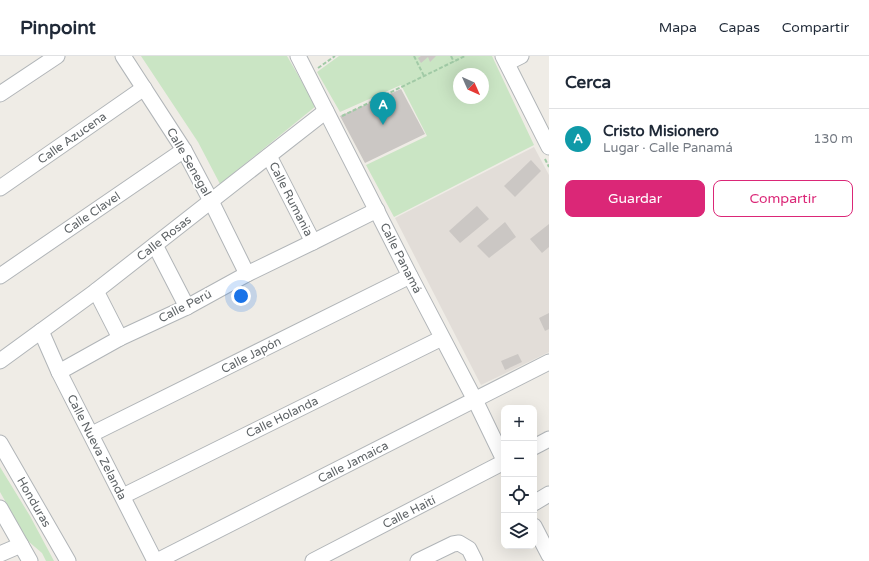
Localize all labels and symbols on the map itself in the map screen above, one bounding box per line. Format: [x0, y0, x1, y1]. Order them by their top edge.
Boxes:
north arrow [453, 68, 489, 104]
pin: A [370, 92, 396, 125]
street label: Calle Azucena [35, 109, 109, 167]
street label: Calle Senegal [164, 125, 214, 199]
street label: Calle Rumania [266, 159, 316, 239]
street label: Calle Clavel [61, 189, 123, 237]
street label: Calle Rosas [134, 212, 194, 264]
street label: Calle Panamá [377, 220, 425, 296]
your location [231, 286, 251, 306]
street label: Calle Perú [156, 287, 214, 325]
street label: Calle Japón [219, 334, 283, 376]
street label: Calle Nueva Zelanda [64, 392, 130, 502]
street label: Calle Holanda [244, 393, 320, 441]
street label: Calle Jamaica [315, 438, 391, 486]
street label: Honduras [14, 474, 54, 530]
street label: Calle Haití [380, 493, 438, 531]

